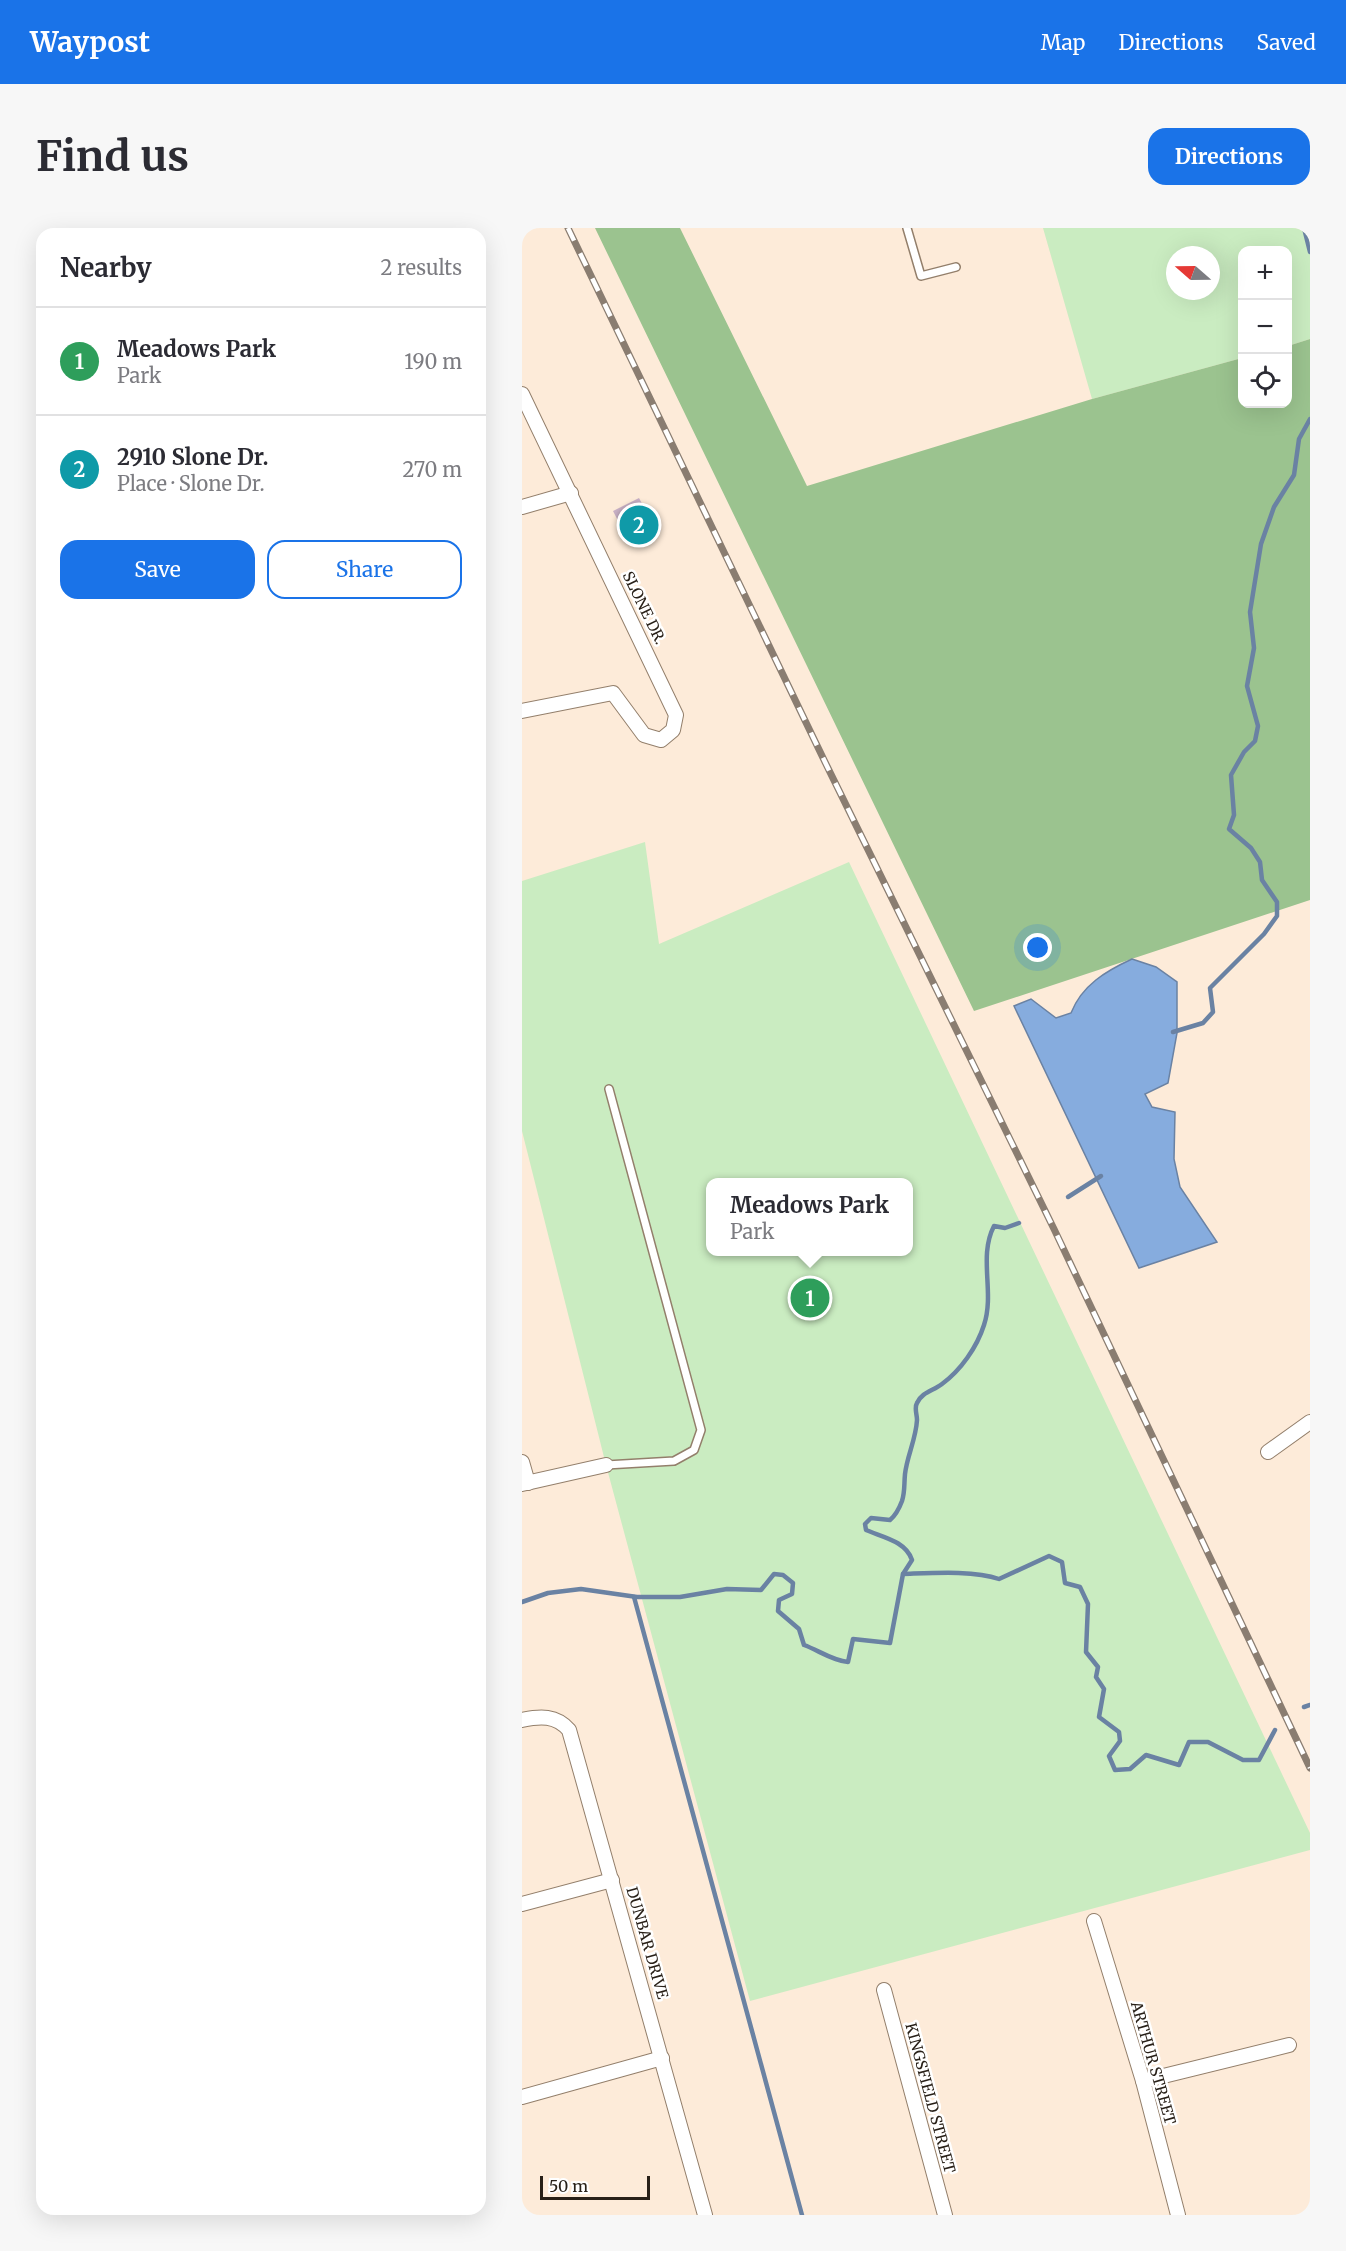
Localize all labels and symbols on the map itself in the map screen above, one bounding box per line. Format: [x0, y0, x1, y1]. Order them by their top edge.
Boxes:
north arrow [1166, 246, 1220, 300]
pin: 2 [620, 502, 658, 548]
street label: SLONE DR. [619, 568, 670, 647]
your location [1023, 933, 1052, 962]
pin: 1 [790, 1276, 830, 1320]
street label: DUNBAR DRIVE [622, 1885, 673, 2002]
street label: ARTHUR STREET [1127, 1998, 1180, 2127]
street label: KINGSFIELD STREET [901, 2021, 960, 2176]
scale bar [540, 2173, 650, 2200]

